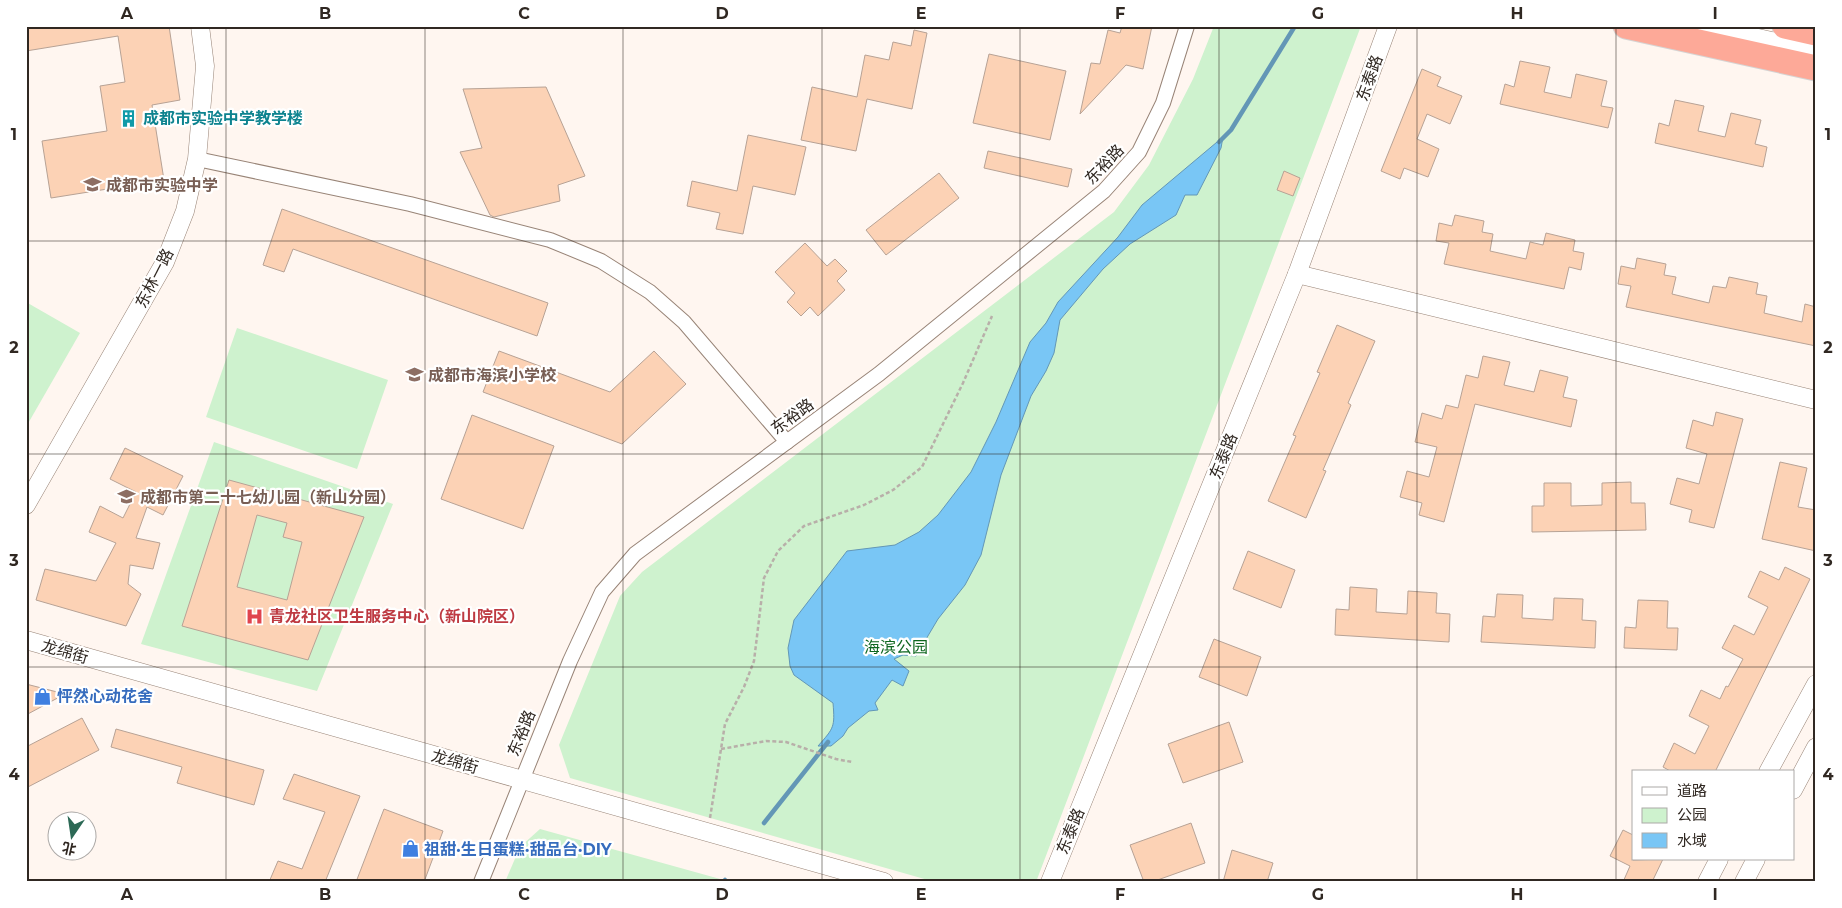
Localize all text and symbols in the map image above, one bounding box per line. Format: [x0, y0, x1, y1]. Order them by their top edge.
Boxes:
text: A [120, 4, 134, 23]
text: B [319, 4, 331, 23]
text: C [518, 4, 530, 23]
text: D [715, 4, 729, 23]
text: E [916, 4, 926, 23]
text: F [1115, 4, 1125, 23]
text: G [1312, 4, 1324, 23]
text: H [1511, 4, 1523, 23]
text: I [1712, 4, 1718, 23]
street label: 东泰路 [1352, 52, 1387, 104]
building icon: 成都市实验中学教学楼 [119, 108, 139, 128]
place label: 成都市实验中学教学楼 [143, 109, 303, 128]
text: 1 [11, 125, 17, 144]
text: 1 [1825, 125, 1831, 144]
street label: 东裕路 [1081, 140, 1128, 188]
school or university icon: 成都市实验中学 [82, 175, 102, 195]
place label: 成都市实验中学 [106, 176, 218, 195]
street label: 东林一路 [131, 245, 177, 311]
text: 2 [9, 338, 19, 357]
text: 2 [1823, 338, 1833, 357]
school or university icon: 成都市海滨小学校 [404, 365, 424, 385]
place label: 成都市海滨小学校 [428, 366, 557, 385]
street label: 东裕路 [767, 395, 817, 438]
street label: 东泰路 [1206, 430, 1241, 482]
school or university icon: 成都市第二十七幼儿园（新山分园） [116, 487, 136, 507]
place label: 成都市第二十七幼儿园（新山分园） [140, 488, 396, 507]
text: 3 [8, 551, 19, 570]
text: 3 [1822, 551, 1833, 570]
hospital icon: 青龙社区卫生服务中心（新山院区） [245, 606, 265, 626]
place label: 青龙社区卫生服务中心（新山院区） [269, 607, 525, 626]
street label: 龙绵街 [39, 636, 91, 667]
park label: 海滨公园 [864, 638, 928, 657]
shop icon: 怦然心动花舍 [33, 686, 53, 706]
place label: 怦然心动花舍 [57, 687, 153, 706]
street label: 东裕路 [504, 707, 539, 759]
street label: 龙绵街 [429, 746, 481, 777]
text: 4 [8, 765, 20, 784]
text: 4 [1822, 765, 1834, 784]
legend [1632, 770, 1794, 860]
text: 道路 [1677, 781, 1707, 800]
street label: 东泰路 [1053, 805, 1088, 857]
text: 公园 [1677, 805, 1707, 824]
north arrow [48, 810, 98, 860]
text: 水域 [1677, 831, 1707, 850]
text: 北 [60, 838, 78, 859]
shop icon: 祖甜·生日蛋糕·甜品台·DIY [400, 839, 420, 859]
place label: 祖甜·生日蛋糕·甜品台·DIY [424, 840, 613, 859]
text: A [120, 885, 134, 904]
text: B [319, 885, 331, 904]
text: C [518, 885, 530, 904]
text: D [715, 885, 729, 904]
text: E [916, 885, 926, 904]
text: F [1115, 885, 1125, 904]
text: G [1312, 885, 1324, 904]
text: H [1511, 885, 1523, 904]
text: I [1712, 885, 1718, 904]

